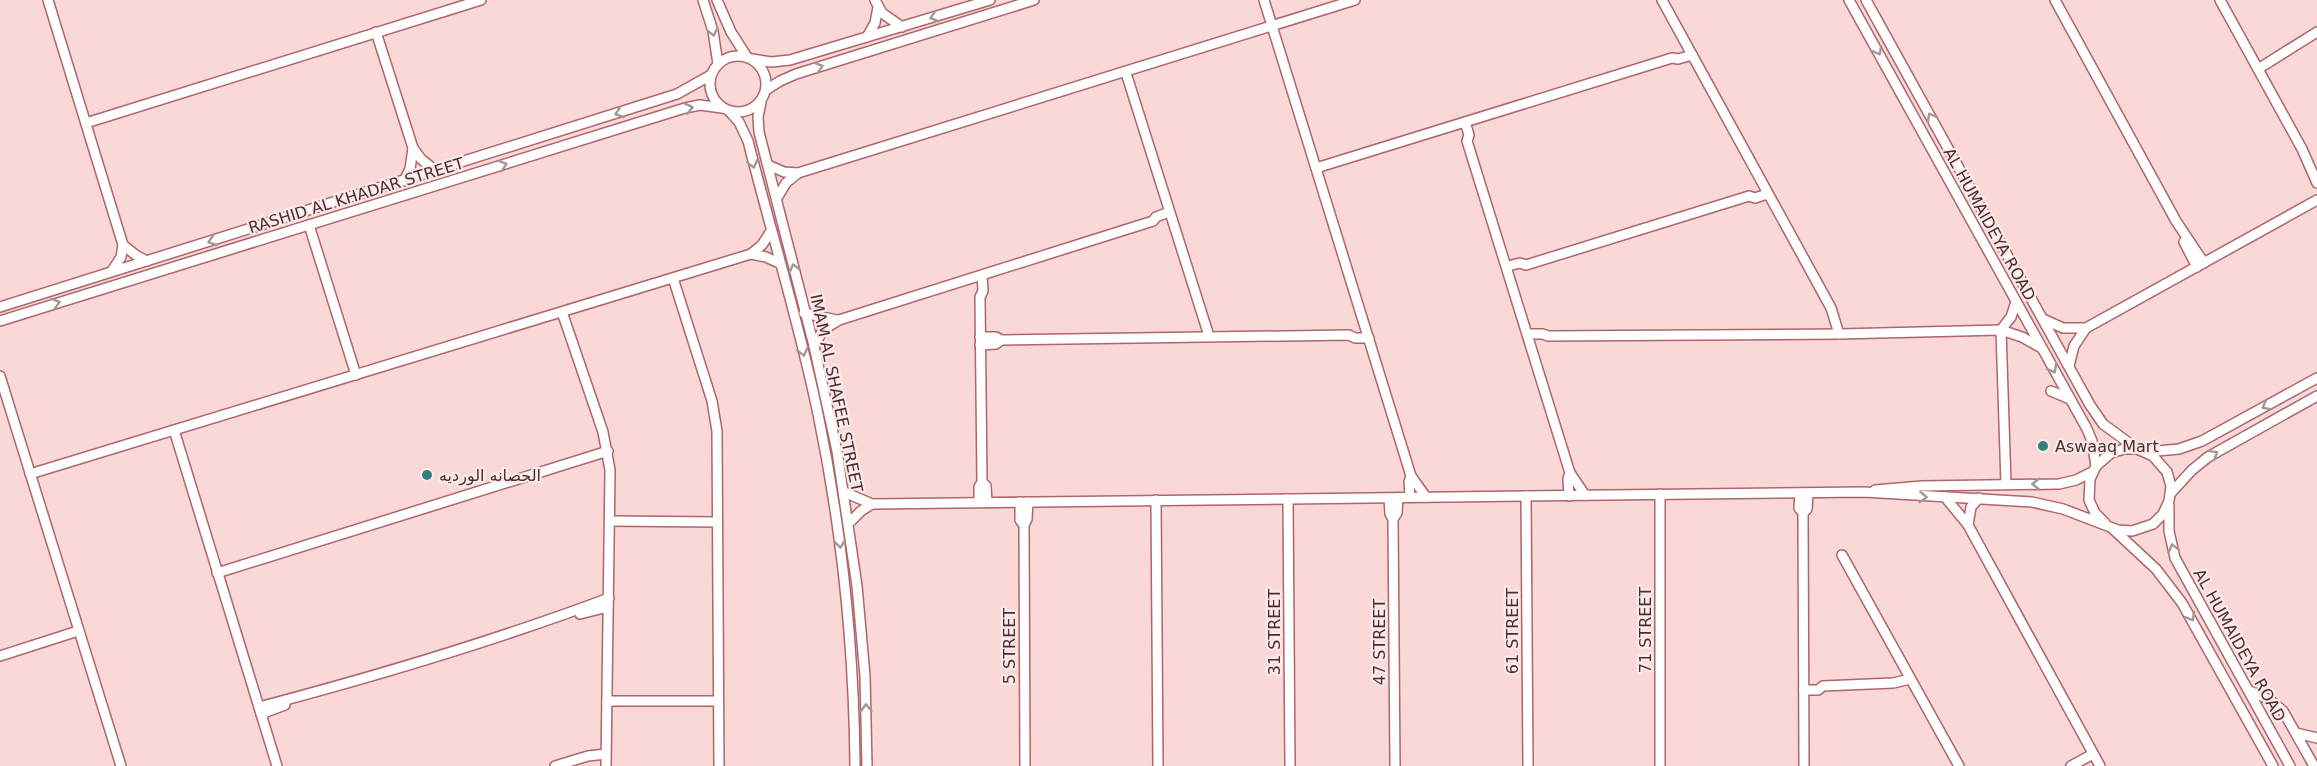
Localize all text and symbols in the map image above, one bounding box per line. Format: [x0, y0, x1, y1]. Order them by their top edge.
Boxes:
one-way arrow [929, 10, 940, 22]
one-way arrow [705, 27, 718, 37]
one-way arrow [1871, 45, 1882, 55]
one-way arrow [813, 62, 824, 74]
one-way arrow [684, 102, 694, 115]
one-way arrow [614, 105, 625, 118]
one-way arrow [1927, 113, 1938, 123]
street label: AL HUMAIDEYA ROAD [1940, 144, 2040, 304]
street label: RASHID AL KHADAR STREET [246, 154, 466, 237]
one-way arrow [746, 159, 759, 169]
one-way arrow [497, 160, 508, 172]
one-way arrow [207, 234, 218, 246]
one-way arrow [788, 263, 801, 273]
street label: IMAM AL SHAFEE STREET [806, 292, 867, 494]
one-way arrow [50, 298, 61, 310]
one-way arrow [796, 347, 809, 357]
one-way arrow [2046, 363, 2058, 373]
one-way arrow [2262, 399, 2272, 410]
place label: Aswaaq Mart [2055, 437, 2159, 456]
marker: Aswaaq Mart [2036, 439, 2050, 453]
one-way arrow [2208, 450, 2218, 462]
place label: الحصانه الورديه [439, 466, 541, 486]
marker: الحصانه الورديه [420, 468, 434, 482]
one-way arrow [2032, 478, 2041, 491]
one-way arrow [1918, 490, 1927, 503]
one-way arrow [833, 539, 845, 549]
one-way arrow [2168, 543, 2181, 553]
street label: AL HUMAIDEYA ROAD [2190, 565, 2290, 725]
street label: 71 STREET [1636, 587, 1655, 673]
street label: 61 STREET [1503, 588, 1522, 674]
street label: 31 STREET [1265, 589, 1284, 675]
street label: 47 STREET [1370, 599, 1389, 685]
street label: 5 STREET [1000, 608, 1019, 684]
one-way arrow [2183, 611, 2195, 622]
one-way arrow [859, 703, 872, 712]

